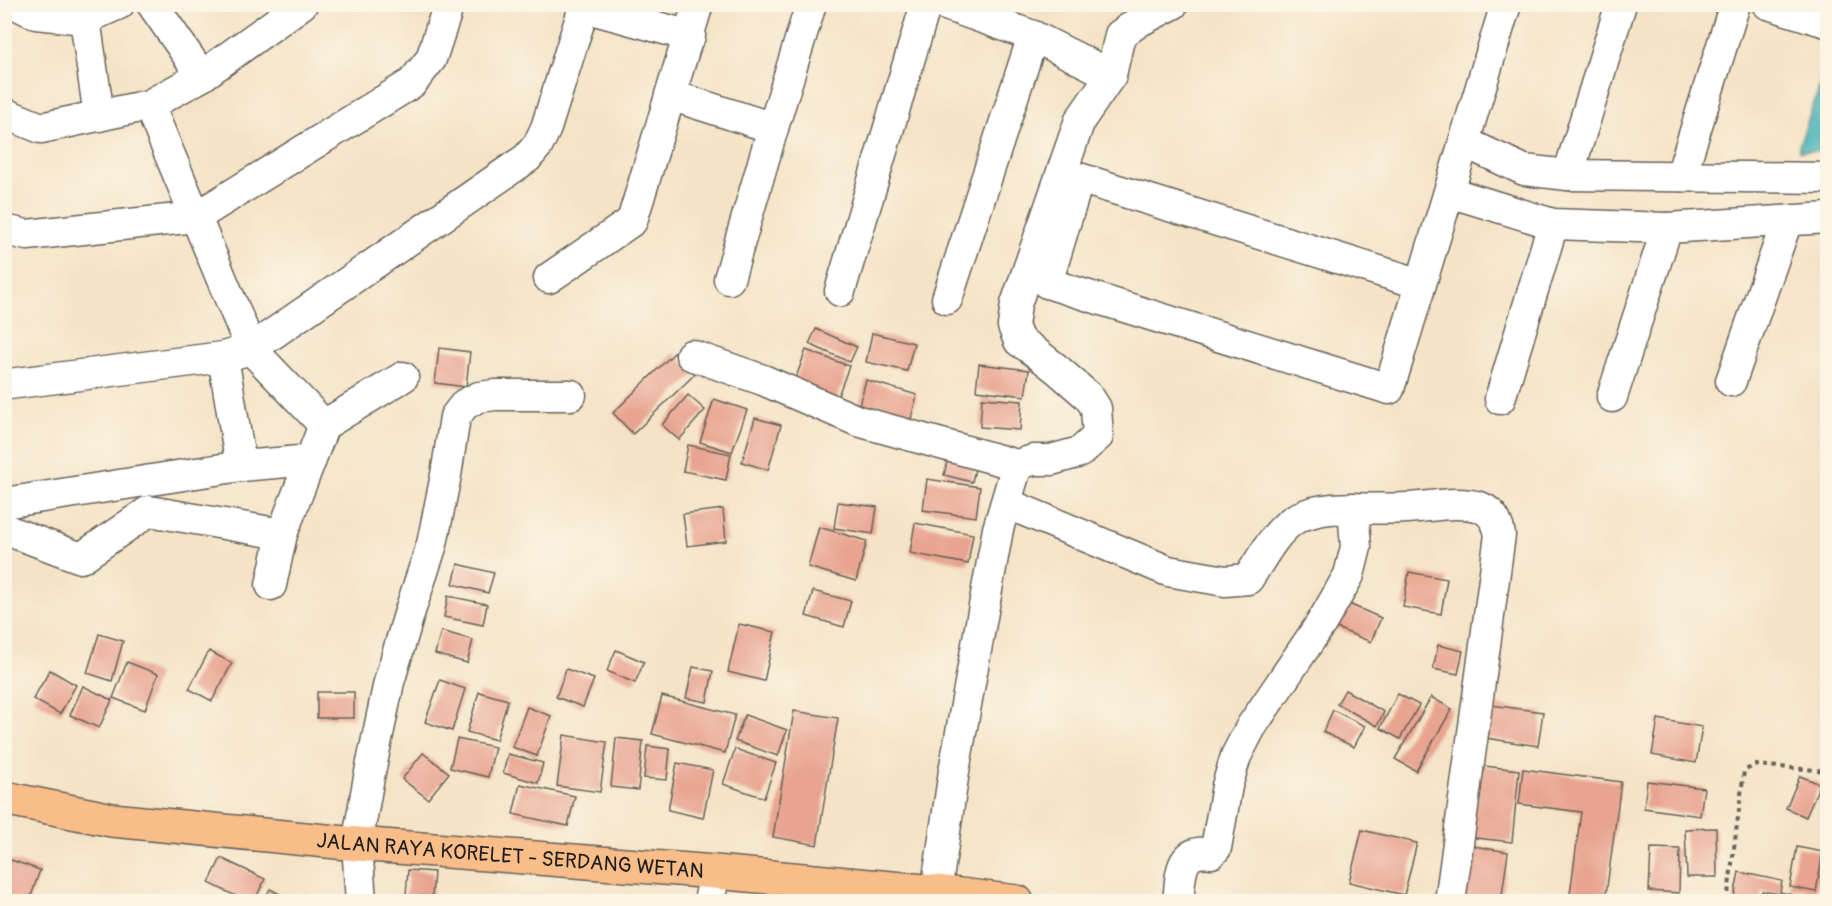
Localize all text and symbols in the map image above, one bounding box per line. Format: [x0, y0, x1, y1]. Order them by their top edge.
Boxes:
street label: JALAN RAYA KORELET - SERDANG WETAN [315, 827, 705, 885]

